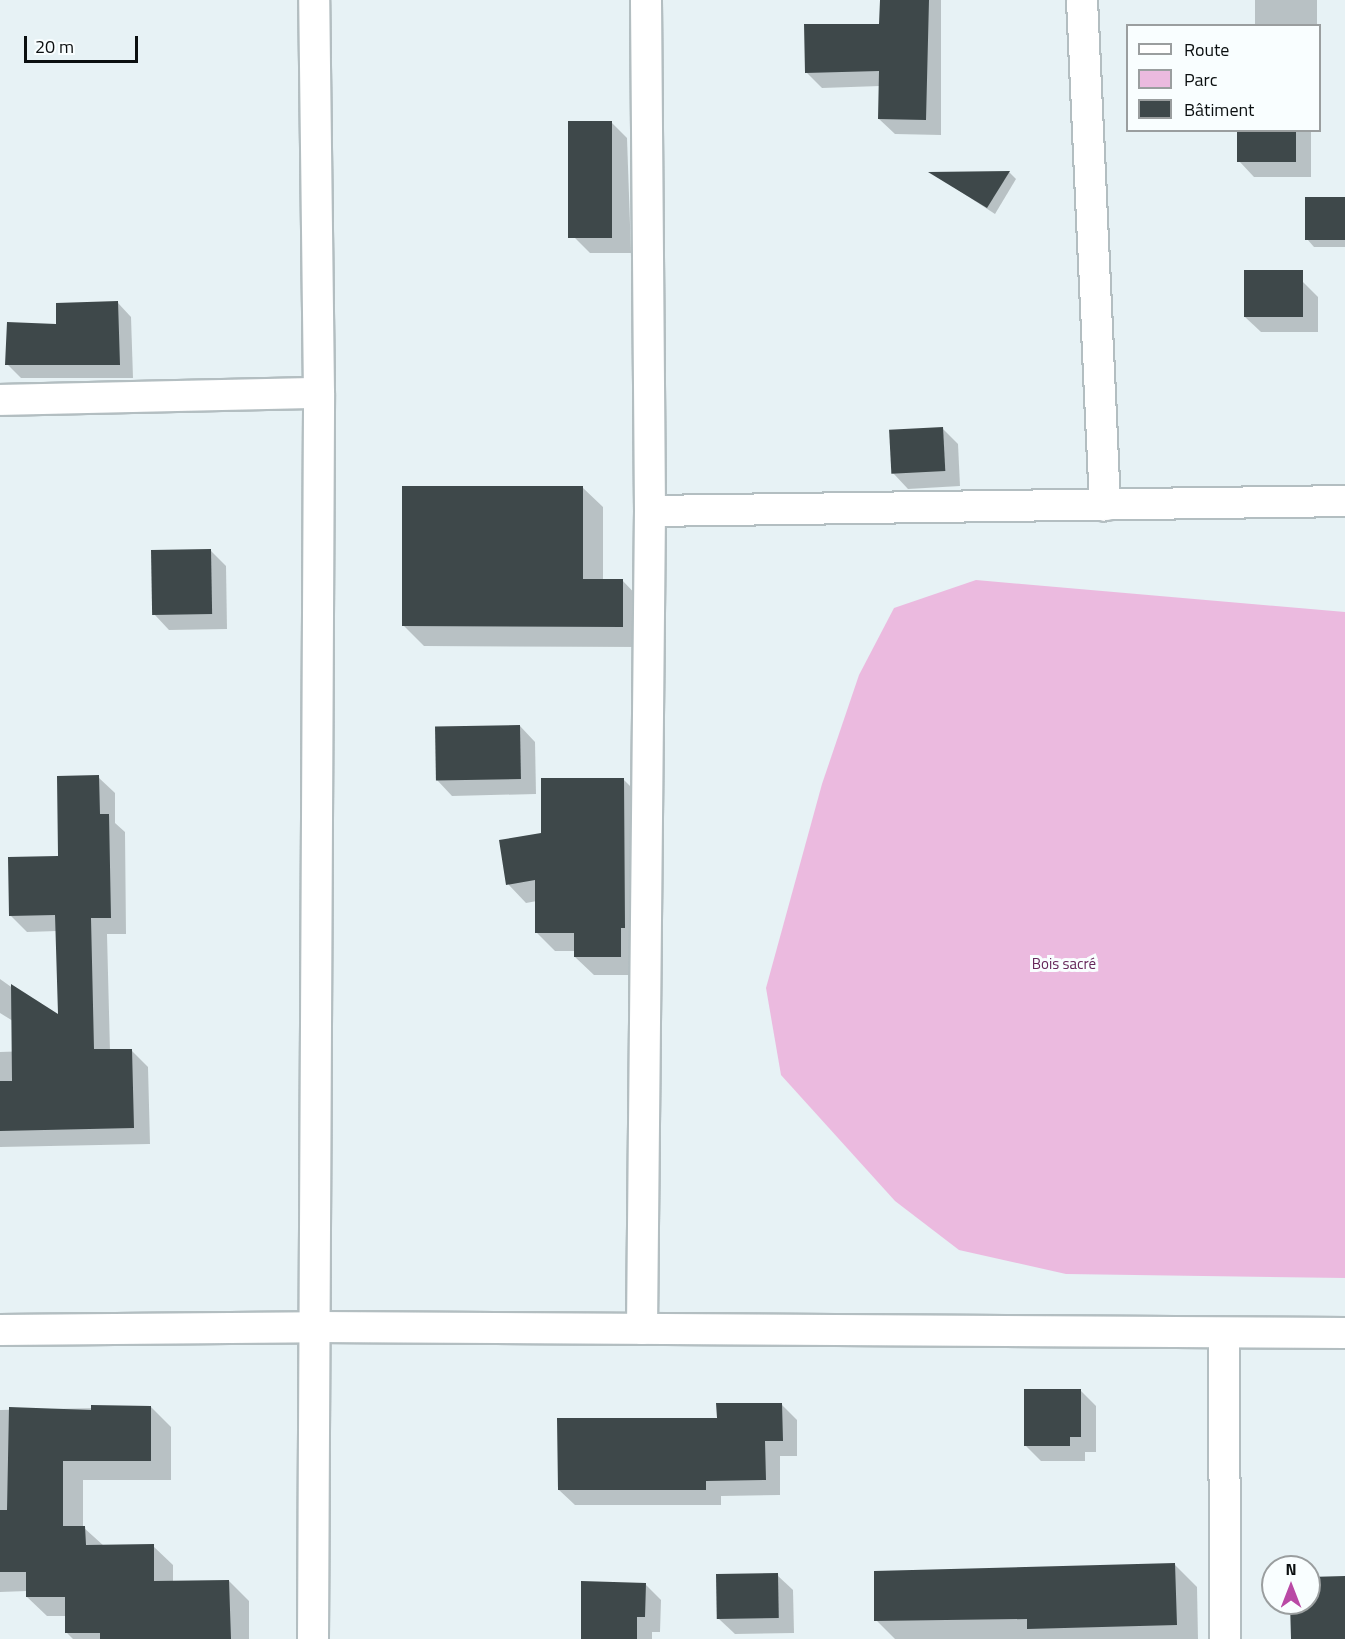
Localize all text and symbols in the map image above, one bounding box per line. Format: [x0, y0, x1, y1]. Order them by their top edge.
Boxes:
scale bar [27, 24, 141, 62]
legend [1126, 24, 1321, 132]
text: 20 m [35, 33, 74, 60]
text: Route [1184, 36, 1229, 63]
text: Parc [1184, 66, 1218, 93]
text: Bâtiment [1184, 96, 1254, 123]
park label: Bois sacré [1032, 955, 1096, 973]
north arrow [1261, 1555, 1321, 1615]
text: N [1285, 1557, 1297, 1581]

